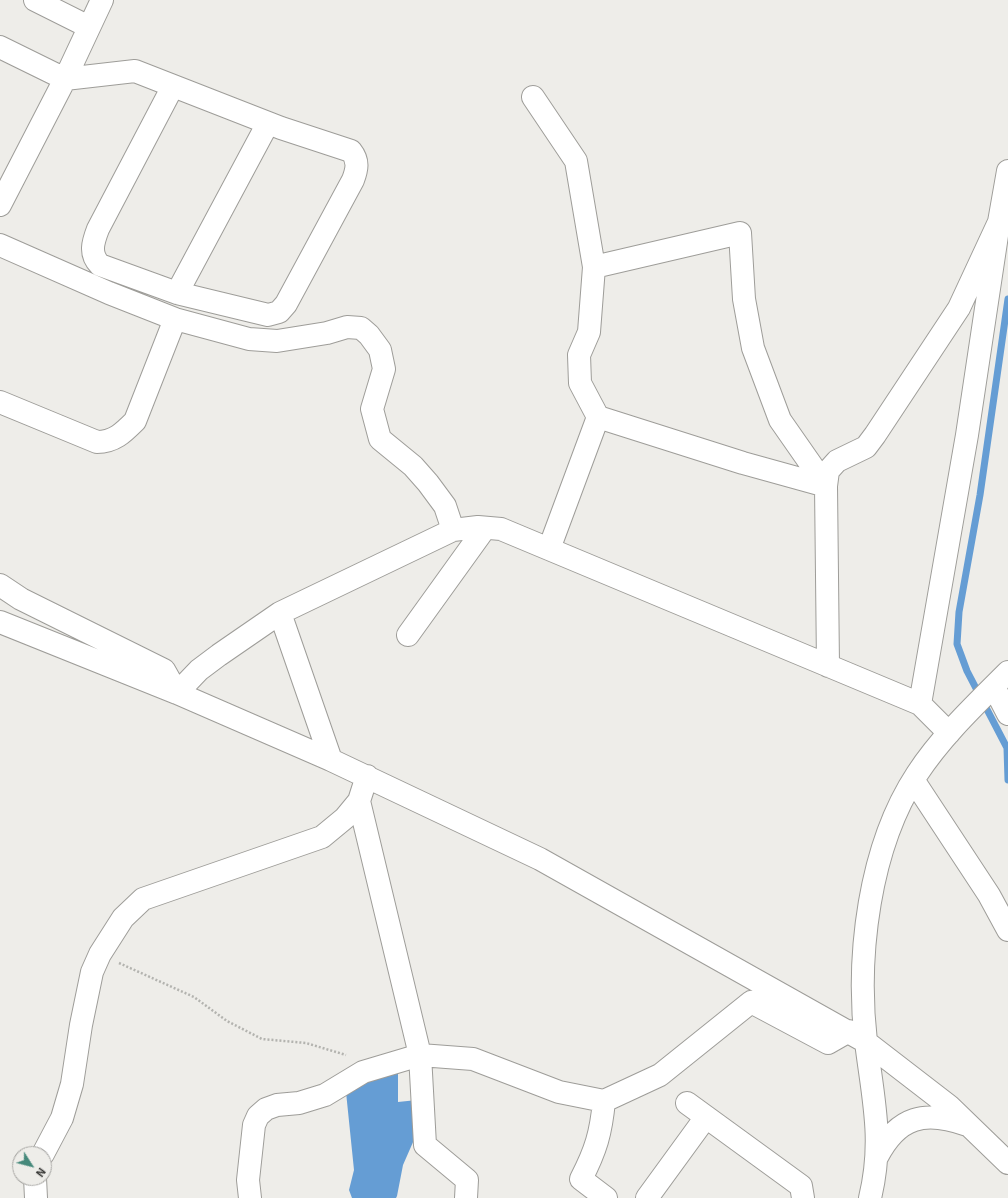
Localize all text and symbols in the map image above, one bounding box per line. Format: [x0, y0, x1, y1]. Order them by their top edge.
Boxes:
north arrow [12, 1146, 52, 1186]
text: N [34, 1166, 49, 1180]

